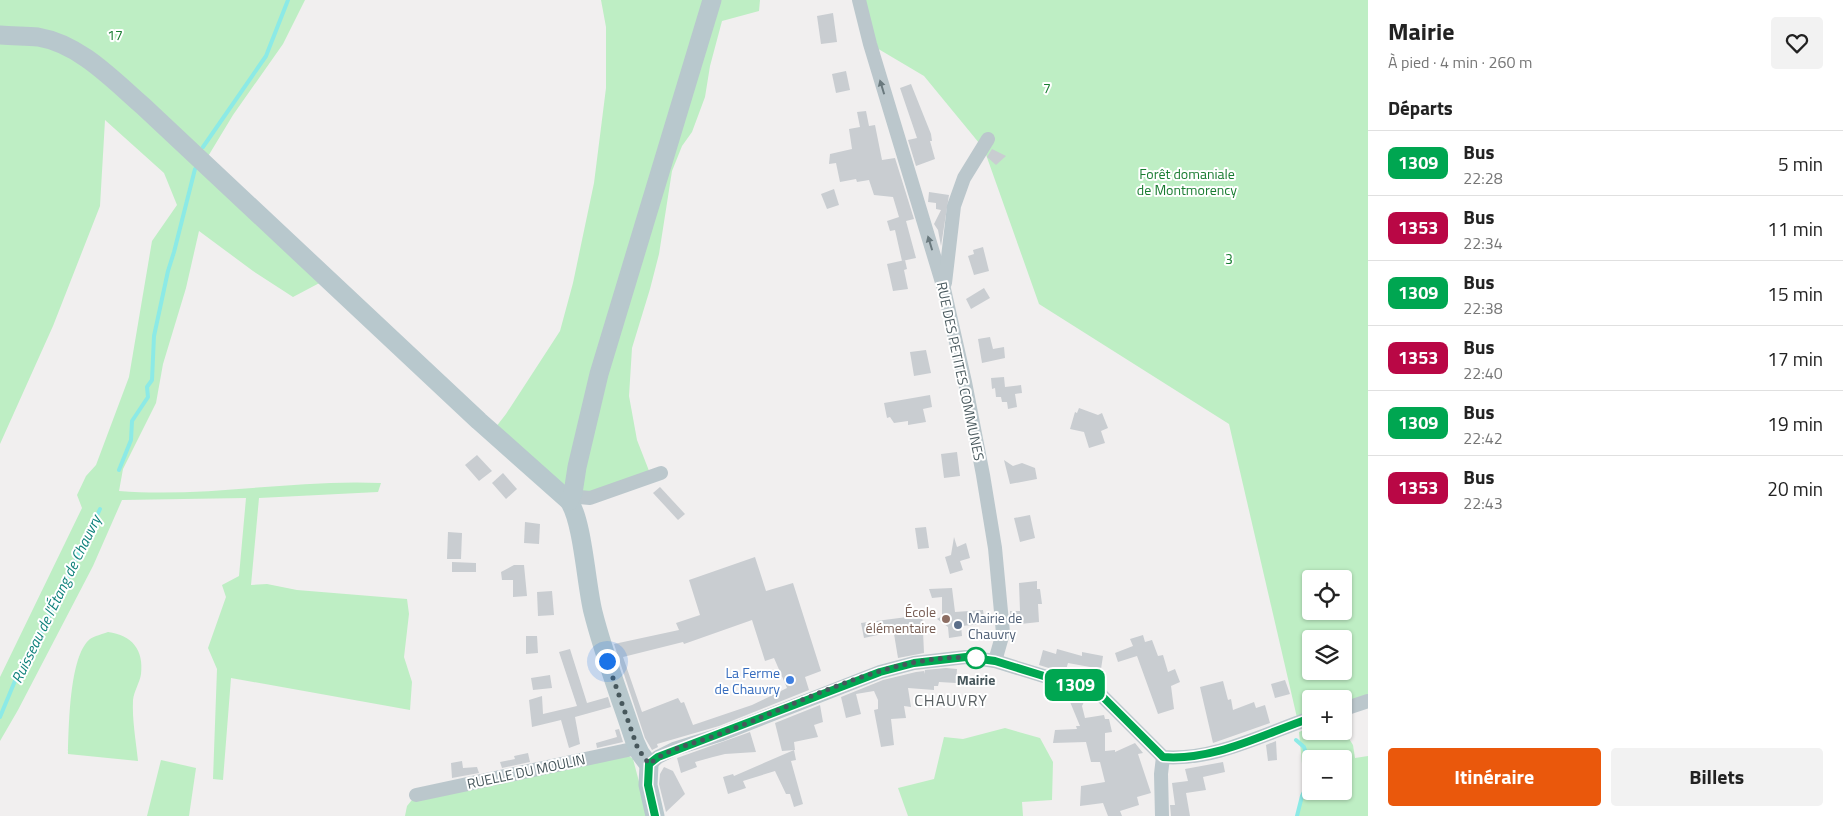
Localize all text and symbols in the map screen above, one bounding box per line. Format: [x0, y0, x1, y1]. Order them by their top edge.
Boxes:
text: Mairie [1388, 13, 1454, 49]
button: heart [1771, 17, 1823, 69]
park label: 17 [107, 24, 123, 45]
text: À pied · 4 min · 260 m [1388, 50, 1532, 74]
park label: 7 [1043, 77, 1051, 98]
one-way arrow [878, 79, 886, 94]
text: Départs [1388, 93, 1453, 122]
text: Bus [1463, 137, 1494, 166]
text: 1309 [1398, 149, 1438, 176]
text: 5 min [1778, 149, 1823, 178]
park label: Forêt domaniale de Montmorency [1137, 163, 1237, 200]
text: 22:28 [1463, 166, 1503, 190]
text: Bus [1463, 202, 1494, 231]
text: 1353 [1398, 214, 1438, 241]
text: 11 min [1767, 214, 1823, 243]
text: 22:34 [1463, 231, 1503, 255]
one-way arrow [926, 235, 933, 250]
park label: 3 [1225, 248, 1233, 269]
text: Bus [1463, 267, 1494, 296]
text: 1309 [1398, 279, 1438, 306]
text: 15 min [1767, 279, 1823, 308]
street label: RUE DES PETITES COMMUNES [932, 280, 990, 462]
text: 22:38 [1463, 296, 1503, 320]
text: Bus [1463, 332, 1494, 361]
text: 1353 [1398, 344, 1438, 371]
text: 17 min [1767, 344, 1823, 373]
text: 22:40 [1463, 361, 1503, 385]
text: Bus [1463, 397, 1494, 426]
text: 1309 [1398, 409, 1438, 436]
text: 19 min [1767, 409, 1823, 438]
text: 22:42 [1463, 426, 1503, 450]
text: Bus [1463, 462, 1494, 491]
text: 1353 [1398, 474, 1438, 501]
text: 20 min [1767, 474, 1823, 503]
text: 22:43 [1463, 491, 1503, 515]
water label: Ruisseau de l'Étang de Chauvry [5, 509, 108, 687]
map controls [1302, 570, 1352, 800]
button: locate [1302, 570, 1352, 620]
place label: École élémentaire [866, 601, 936, 638]
place label: Mairie de Chauvry [968, 607, 1022, 644]
marker: École élémentaire [940, 613, 952, 625]
marker: Mairie de Chauvry [952, 619, 964, 631]
button: layers [1302, 630, 1352, 680]
marker: Mairie [965, 647, 987, 669]
your location [595, 649, 620, 674]
place label: La Ferme de Chauvry [715, 662, 780, 699]
place label: Mairie [957, 669, 995, 690]
line badge: 1309 [1040, 669, 1110, 701]
text: 1309 [1055, 671, 1095, 698]
marker: La Ferme de Chauvry [784, 674, 796, 686]
district label: CHAUVRY [914, 688, 988, 712]
button: + [1302, 690, 1352, 740]
street label: RUELLE DU MOULIN [465, 748, 587, 794]
button: Itinéraire [1388, 748, 1601, 806]
button: Billets [1611, 748, 1823, 806]
button: − [1302, 750, 1352, 800]

